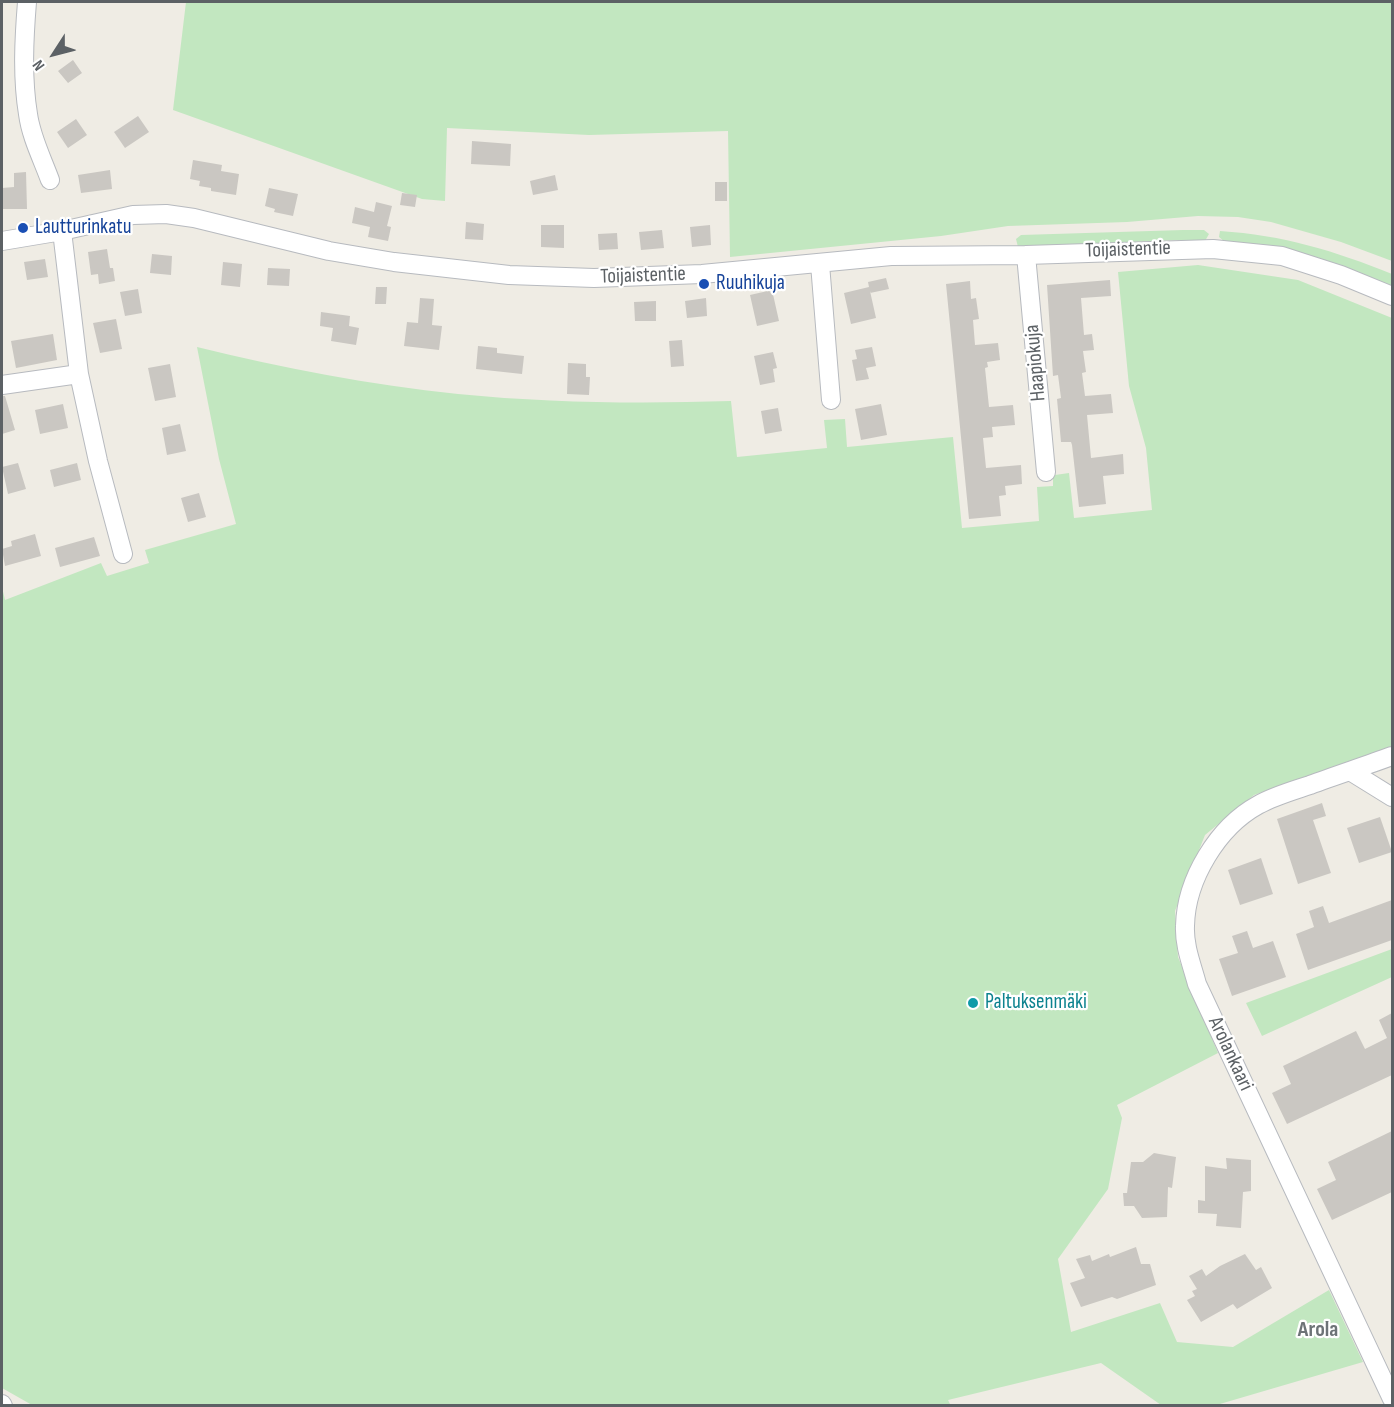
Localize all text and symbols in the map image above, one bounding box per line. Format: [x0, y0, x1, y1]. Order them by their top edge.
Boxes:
north arrow [24, 24, 84, 84]
text: N [29, 56, 49, 74]
place label: Lautturinkatu [35, 215, 131, 241]
marker: Lautturinkatu [16, 221, 30, 235]
street label: Toijaistentie [1085, 236, 1171, 264]
street label: Toijaistentie [600, 262, 686, 290]
place label: Ruuhikuja [716, 271, 785, 297]
marker: Ruuhikuja [697, 277, 711, 291]
street label: Haapiokuja [1020, 324, 1052, 402]
place label: Paltuksenmäki [985, 990, 1087, 1016]
marker: Paltuksenmäki [966, 996, 980, 1010]
street label: Arolankaari [1202, 1013, 1258, 1095]
district label: Arola [1298, 1317, 1338, 1343]

